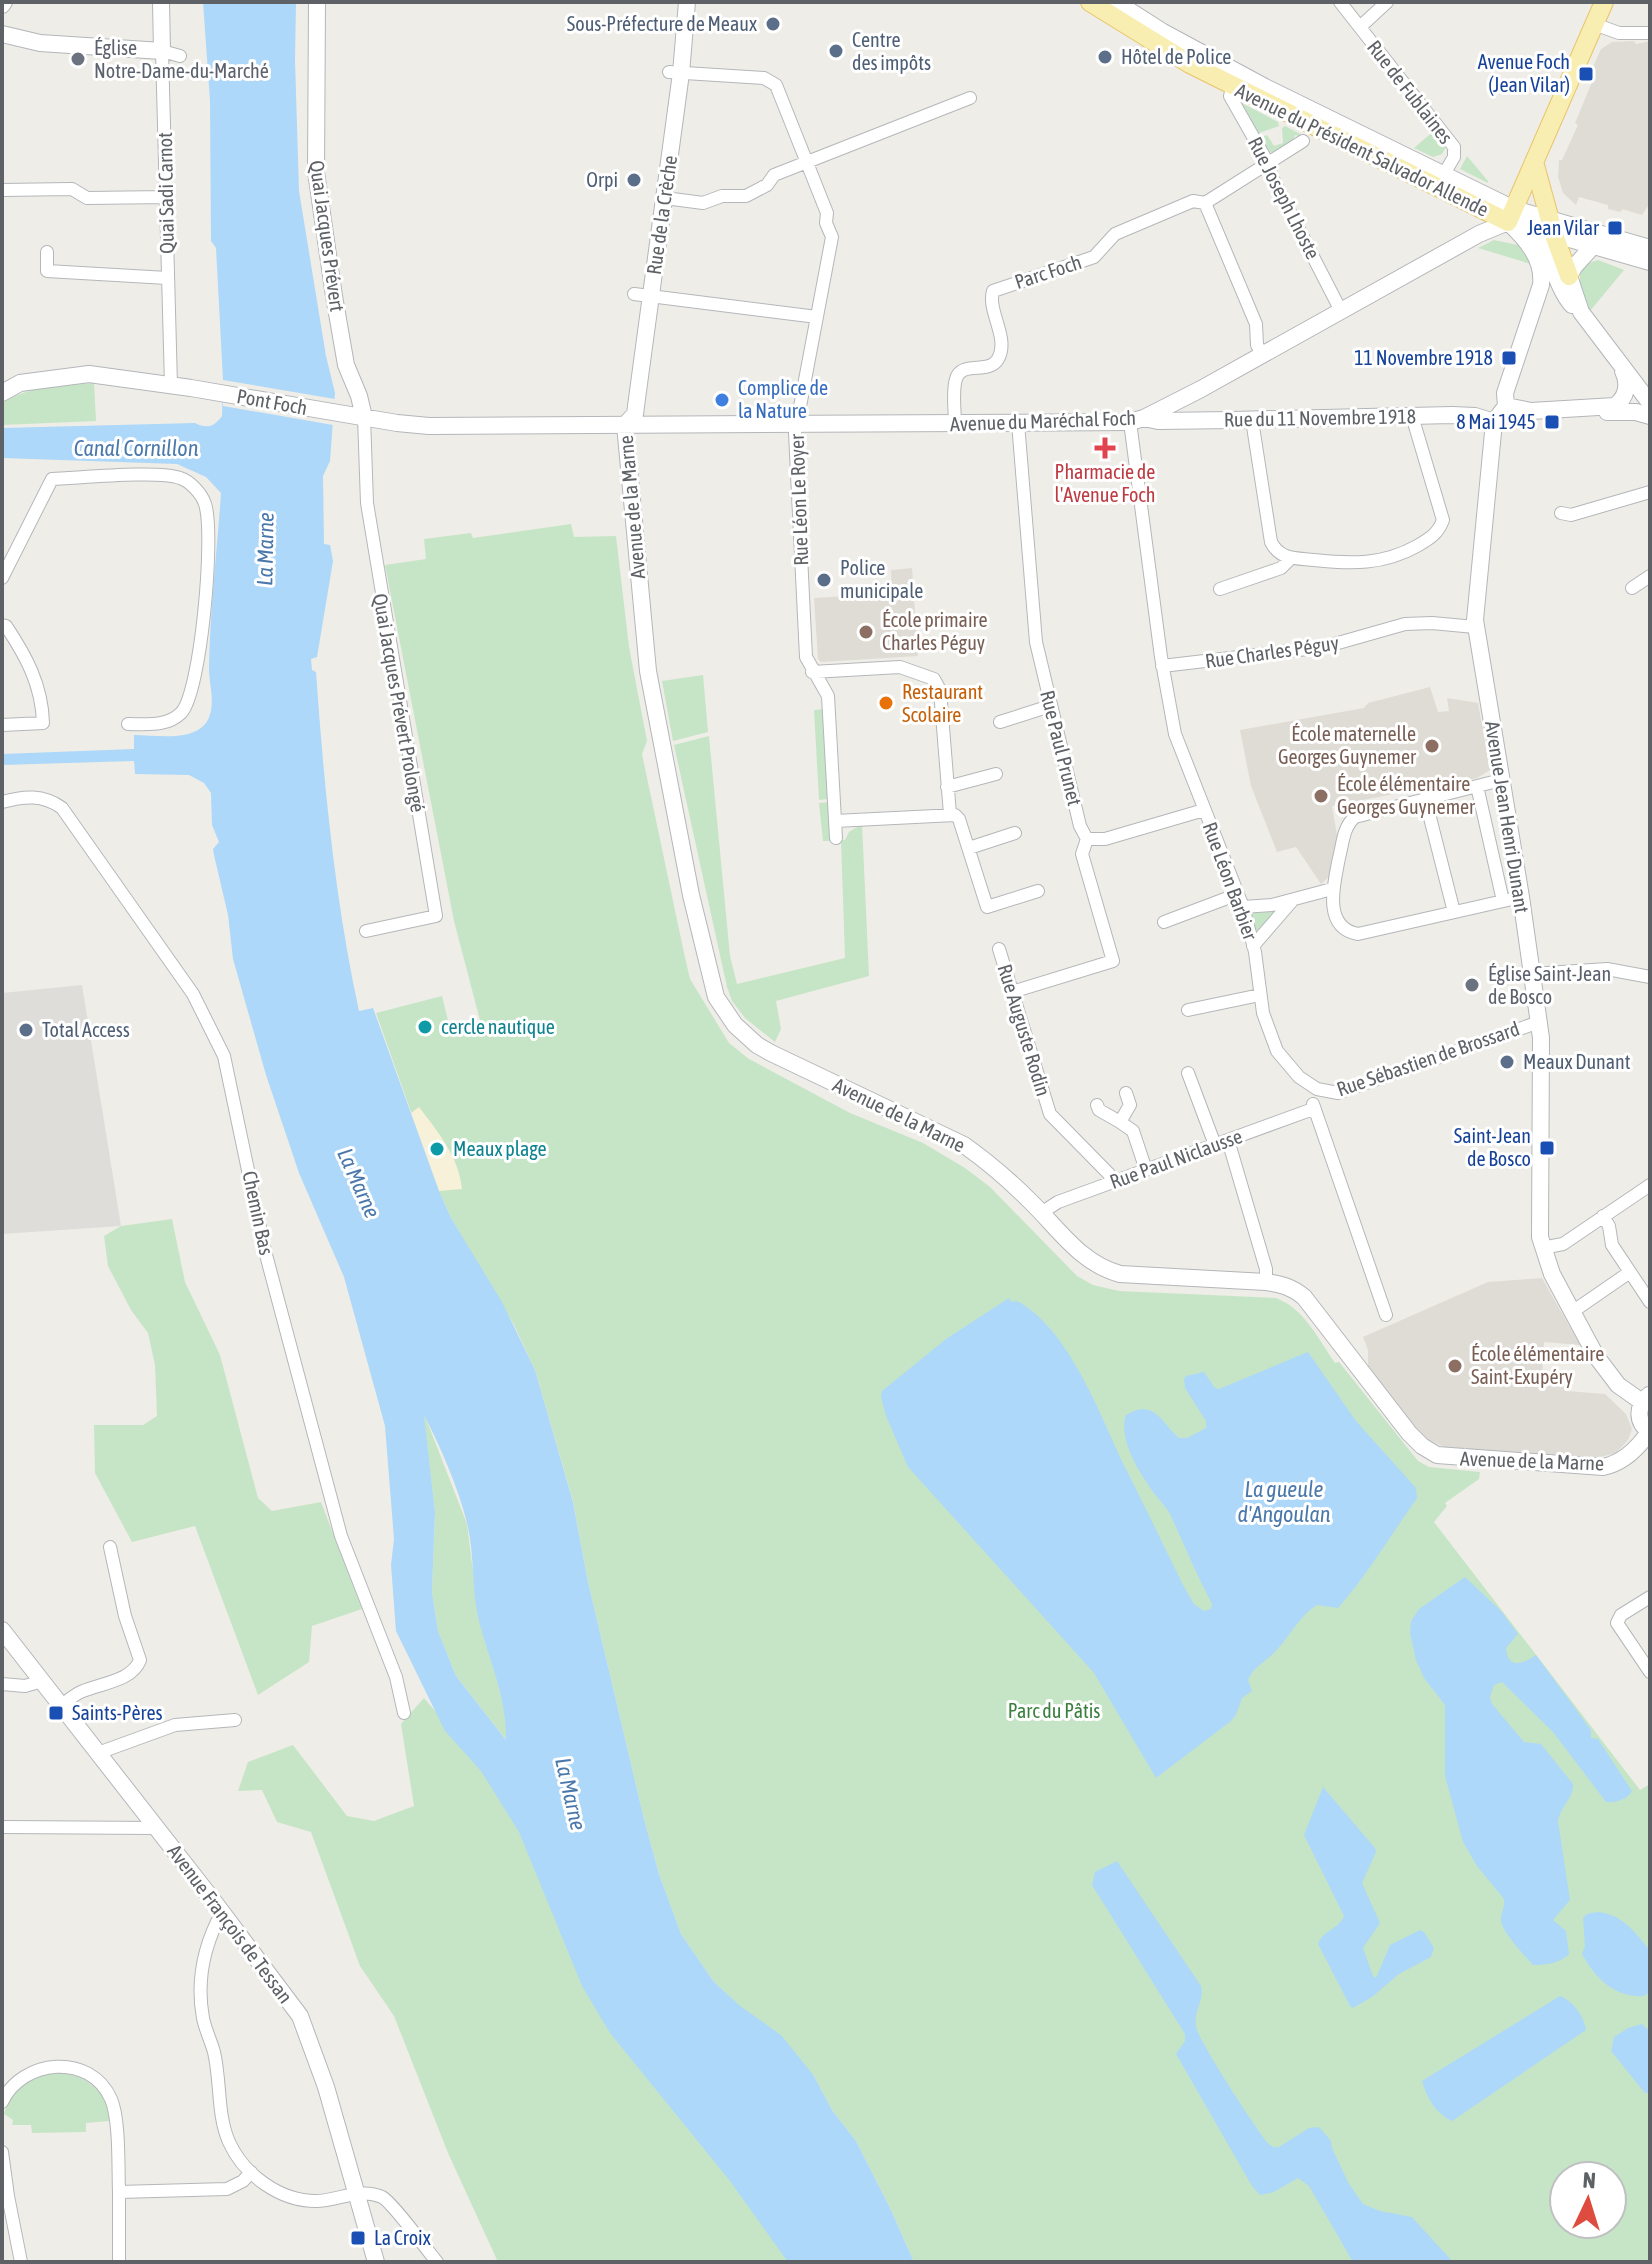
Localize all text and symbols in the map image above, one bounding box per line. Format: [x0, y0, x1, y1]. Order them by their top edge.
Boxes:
place label: Sous-Préfecture de Meaux [567, 12, 757, 35]
marker: Sous-Préfecture de Meaux [764, 15, 782, 33]
place label: Centre des impôts [852, 28, 931, 74]
street label: Rue de Fublaines [1363, 35, 1458, 148]
place label: Église Notre-Dame-du-Marché [94, 36, 269, 82]
marker: Centre des impôts [827, 42, 845, 60]
place label: Hôtel de Police [1121, 45, 1231, 68]
marker: Hôtel de Police [1096, 48, 1114, 66]
marker: Église Notre-Dame-du-Marché [69, 50, 87, 68]
place label: Avenue Foch (Jean Vilar) [1478, 50, 1570, 96]
marker: Avenue Foch (Jean Vilar) [1577, 65, 1595, 83]
street label: Avenue du Président Salvador Allende [1232, 78, 1492, 221]
street label: Quai Sadi Carnot [153, 132, 178, 254]
street label: Rue Joseph Lhoste [1244, 133, 1325, 263]
street label: Rue de la Crèche [642, 154, 681, 276]
street label: Quai Jacques Prévert [306, 159, 350, 313]
place label: Orpi [586, 168, 618, 191]
marker: Orpi [625, 171, 643, 189]
place label: Jean Vilar [1527, 216, 1600, 239]
marker: Jean Vilar [1606, 219, 1624, 237]
street label: Parc Foch [1012, 250, 1084, 293]
place label: 11 Novembre 1918 [1354, 346, 1493, 369]
marker: 11 Novembre 1918 [1500, 349, 1518, 367]
place label: Complice de la Nature [738, 376, 828, 422]
street label: Pont Foch [235, 384, 309, 419]
marker: Complice de la Nature [713, 391, 731, 409]
street label: Rue du 11 Novembre 1918 [1224, 404, 1416, 431]
street label: Avenue du Maréchal Foch [950, 406, 1136, 435]
place label: 8 Mai 1945 [1456, 410, 1536, 433]
marker: 8 Mai 1945 [1543, 413, 1561, 431]
street label: Rue Léon Le Royer [785, 433, 812, 566]
street label: Avenue de la Marne [614, 434, 649, 580]
water label: Canal Cornillon [74, 435, 199, 461]
marker: Pharmacie de l'Avenue Foch [1096, 439, 1114, 457]
place label: Pharmacie de l'Avenue Foch [1055, 460, 1155, 506]
water label: La Marne [251, 512, 279, 586]
place label: Police municipale [840, 556, 923, 602]
marker: Police municipale [815, 571, 833, 589]
street label: Quai Jacques Prévert Prolongé [369, 592, 430, 814]
place label: École primaire Charles Péguy [882, 608, 988, 654]
marker: École primaire Charles Péguy [857, 623, 875, 641]
street label: Rue Charles Péguy [1204, 631, 1340, 672]
place label: Restaurant Scolaire [902, 680, 983, 726]
street label: Rue Paul Prunet [1036, 688, 1087, 808]
marker: Restaurant Scolaire [877, 694, 895, 712]
street label: Avenue Jean Henri Dunant [1481, 719, 1534, 915]
place label: École maternelle Georges Guynemer [1278, 722, 1417, 768]
marker: École maternelle Georges Guynemer [1423, 737, 1441, 755]
place label: École élémentaire Georges Guynemer [1337, 772, 1476, 818]
marker: École élémentaire Georges Guynemer [1312, 787, 1330, 805]
street label: Rue Léon Barbier [1198, 819, 1263, 944]
street label: Rue Auguste Rodin [993, 961, 1055, 1099]
place label: Église Saint-Jean de Bosco [1488, 962, 1611, 1008]
marker: Église Saint-Jean de Bosco [1463, 976, 1481, 994]
place label: cercle nautique [441, 1015, 555, 1038]
street label: Rue Sébastien de Brossard [1334, 1016, 1522, 1101]
place label: Total Access [42, 1018, 130, 1041]
marker: cercle nautique [416, 1018, 434, 1036]
marker: Total Access [17, 1021, 35, 1039]
place label: Meaux Dunant [1523, 1050, 1631, 1073]
marker: Meaux Dunant [1498, 1053, 1516, 1071]
street label: Avenue de la Marne [829, 1073, 969, 1156]
street label: Rue Paul Niclausse [1107, 1124, 1245, 1193]
place label: Saint-Jean de Bosco [1454, 1124, 1531, 1170]
place label: Meaux plage [453, 1137, 547, 1160]
marker: Saint-Jean de Bosco [1538, 1139, 1556, 1157]
marker: Meaux plage [428, 1140, 446, 1158]
water label: La Marne [332, 1144, 386, 1222]
street label: Chemin Bas [238, 1169, 279, 1257]
place label: École élémentaire Saint-Exupéry [1471, 1342, 1604, 1388]
marker: École élémentaire Saint-Exupéry [1446, 1357, 1464, 1375]
street label: Avenue de la Marne [1460, 1446, 1604, 1475]
water label: La gueule d'Angoulan [1238, 1476, 1331, 1527]
park label: Parc du Pâtis [1008, 1699, 1100, 1722]
place label: Saints-Pères [72, 1701, 163, 1724]
marker: Saints-Pères [47, 1704, 65, 1722]
water label: La Marne [550, 1755, 592, 1833]
street label: Avenue François de Tessan [163, 1840, 298, 2008]
north arrow [1548, 2160, 1628, 2240]
text: N [1582, 2167, 1597, 2193]
place label: La Croix [374, 2226, 431, 2249]
marker: La Croix [349, 2229, 367, 2247]

